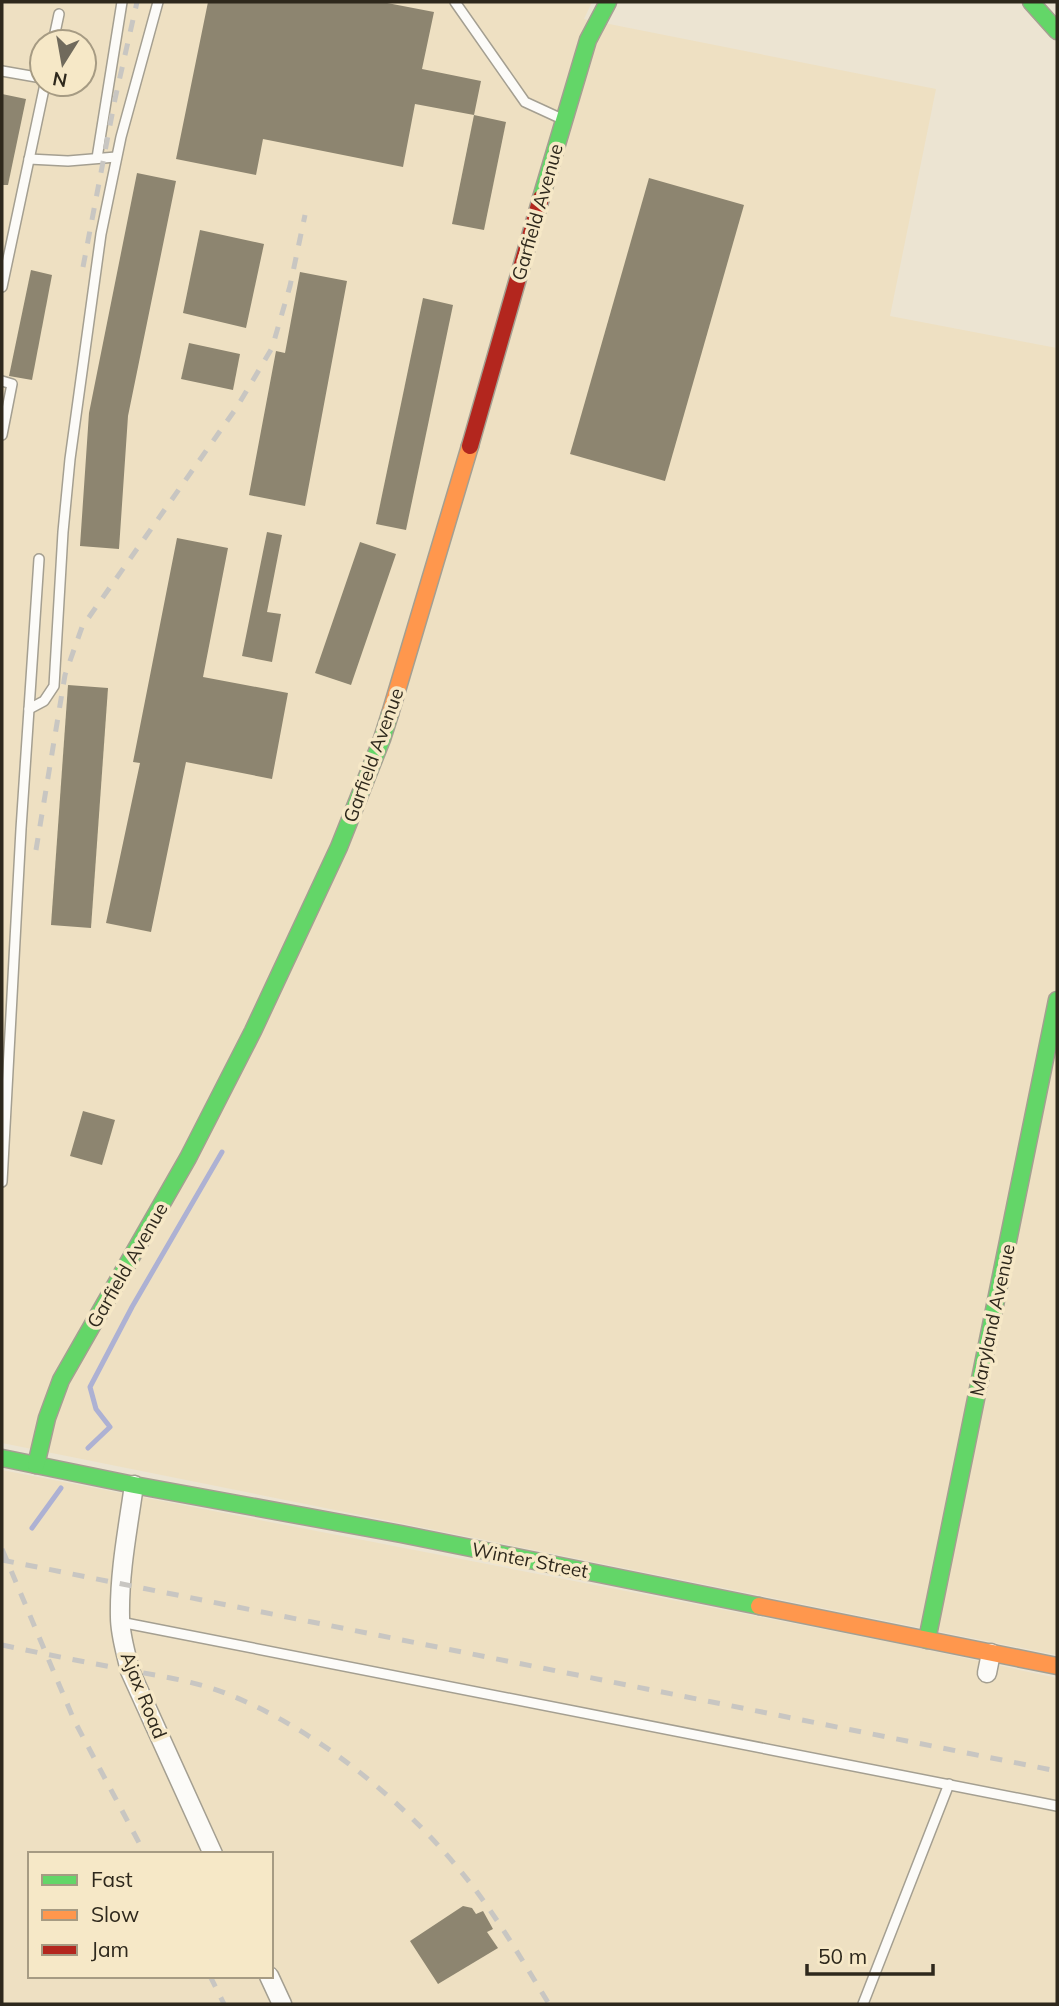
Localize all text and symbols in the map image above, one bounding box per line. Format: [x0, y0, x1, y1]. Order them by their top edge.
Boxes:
north arrow [28, 28, 98, 98]
text: N [50, 67, 69, 93]
street label: Garfield Avenue [506, 141, 568, 283]
street label: Garfield Avenue [338, 685, 408, 825]
street label: Garfield Avenue [81, 1198, 173, 1332]
street label: Maryland Avenue [964, 1242, 1020, 1398]
street label: Winter Street [470, 1537, 591, 1583]
street label: Ajax Road [116, 1648, 172, 1742]
legend [28, 1852, 273, 1978]
text: Fast [91, 1866, 133, 1892]
text: Slow [91, 1901, 139, 1927]
scale bar [807, 1932, 933, 1976]
text: Jam [91, 1936, 129, 1962]
text: 50 m [818, 1943, 867, 1969]

